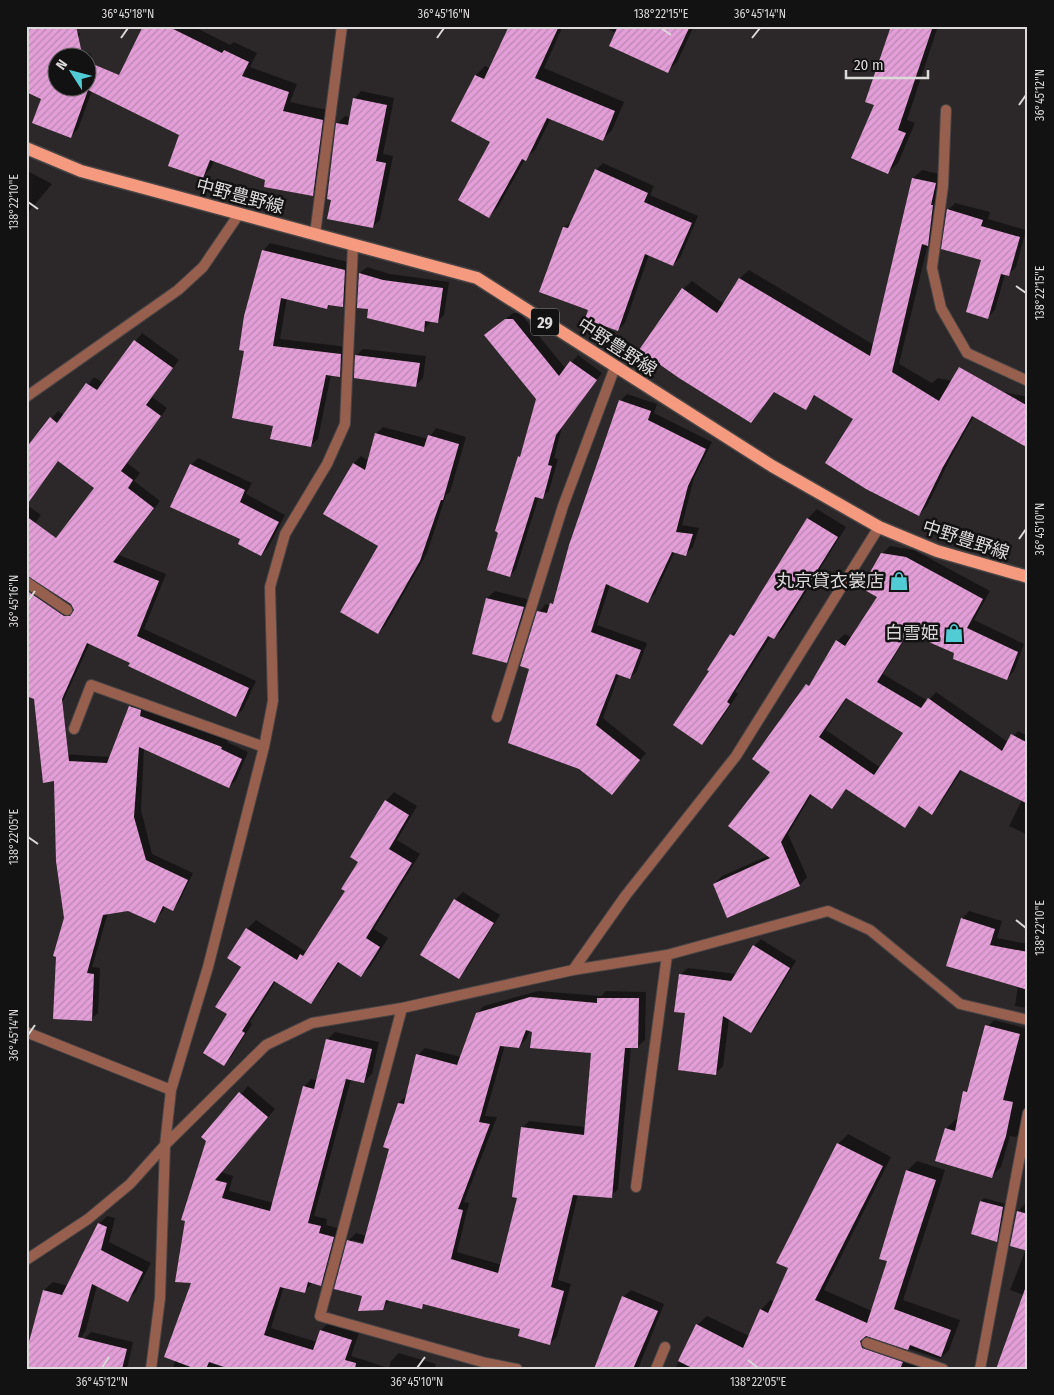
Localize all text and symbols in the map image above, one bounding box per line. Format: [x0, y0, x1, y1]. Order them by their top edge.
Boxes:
text: 36°45'18"N [102, 7, 154, 21]
text: 36°45'16"N [418, 7, 470, 21]
text: 138°22'15"E [634, 7, 689, 21]
text: 36°45'14"N [734, 7, 786, 21]
north arrow [48, 48, 98, 98]
scale bar [846, 48, 929, 80]
text: N [53, 56, 71, 73]
text: 20 m [854, 56, 884, 74]
text: 36°45'12"N [1033, 69, 1047, 121]
text: 138°22'10"E [7, 174, 21, 230]
street label: 中野豊野線 [194, 174, 286, 218]
text: 138°22'15"E [1033, 265, 1047, 320]
road number: 29 [531, 308, 559, 336]
street label: 中野豊野線 [573, 313, 661, 381]
text: 36°45'10"N [1033, 503, 1047, 555]
street label: 中野豊野線 [920, 516, 1012, 564]
place label: 丸京貸衣裳店 [776, 570, 884, 592]
shop icon: 丸京貸衣裳店 [888, 570, 910, 592]
text: 36°45'16"N [7, 575, 21, 627]
place label: 白雪姫 [885, 622, 939, 644]
shop icon: 白雪姫 [943, 622, 965, 644]
text: 138°22'05"E [7, 809, 21, 865]
text: 138°22'10"E [1033, 900, 1047, 956]
text: 36°45'14"N [7, 1009, 21, 1061]
text: 36°45'12"N [76, 1375, 128, 1389]
text: 36°45'10"N [391, 1375, 443, 1389]
text: 138°22'05"E [730, 1375, 786, 1389]

